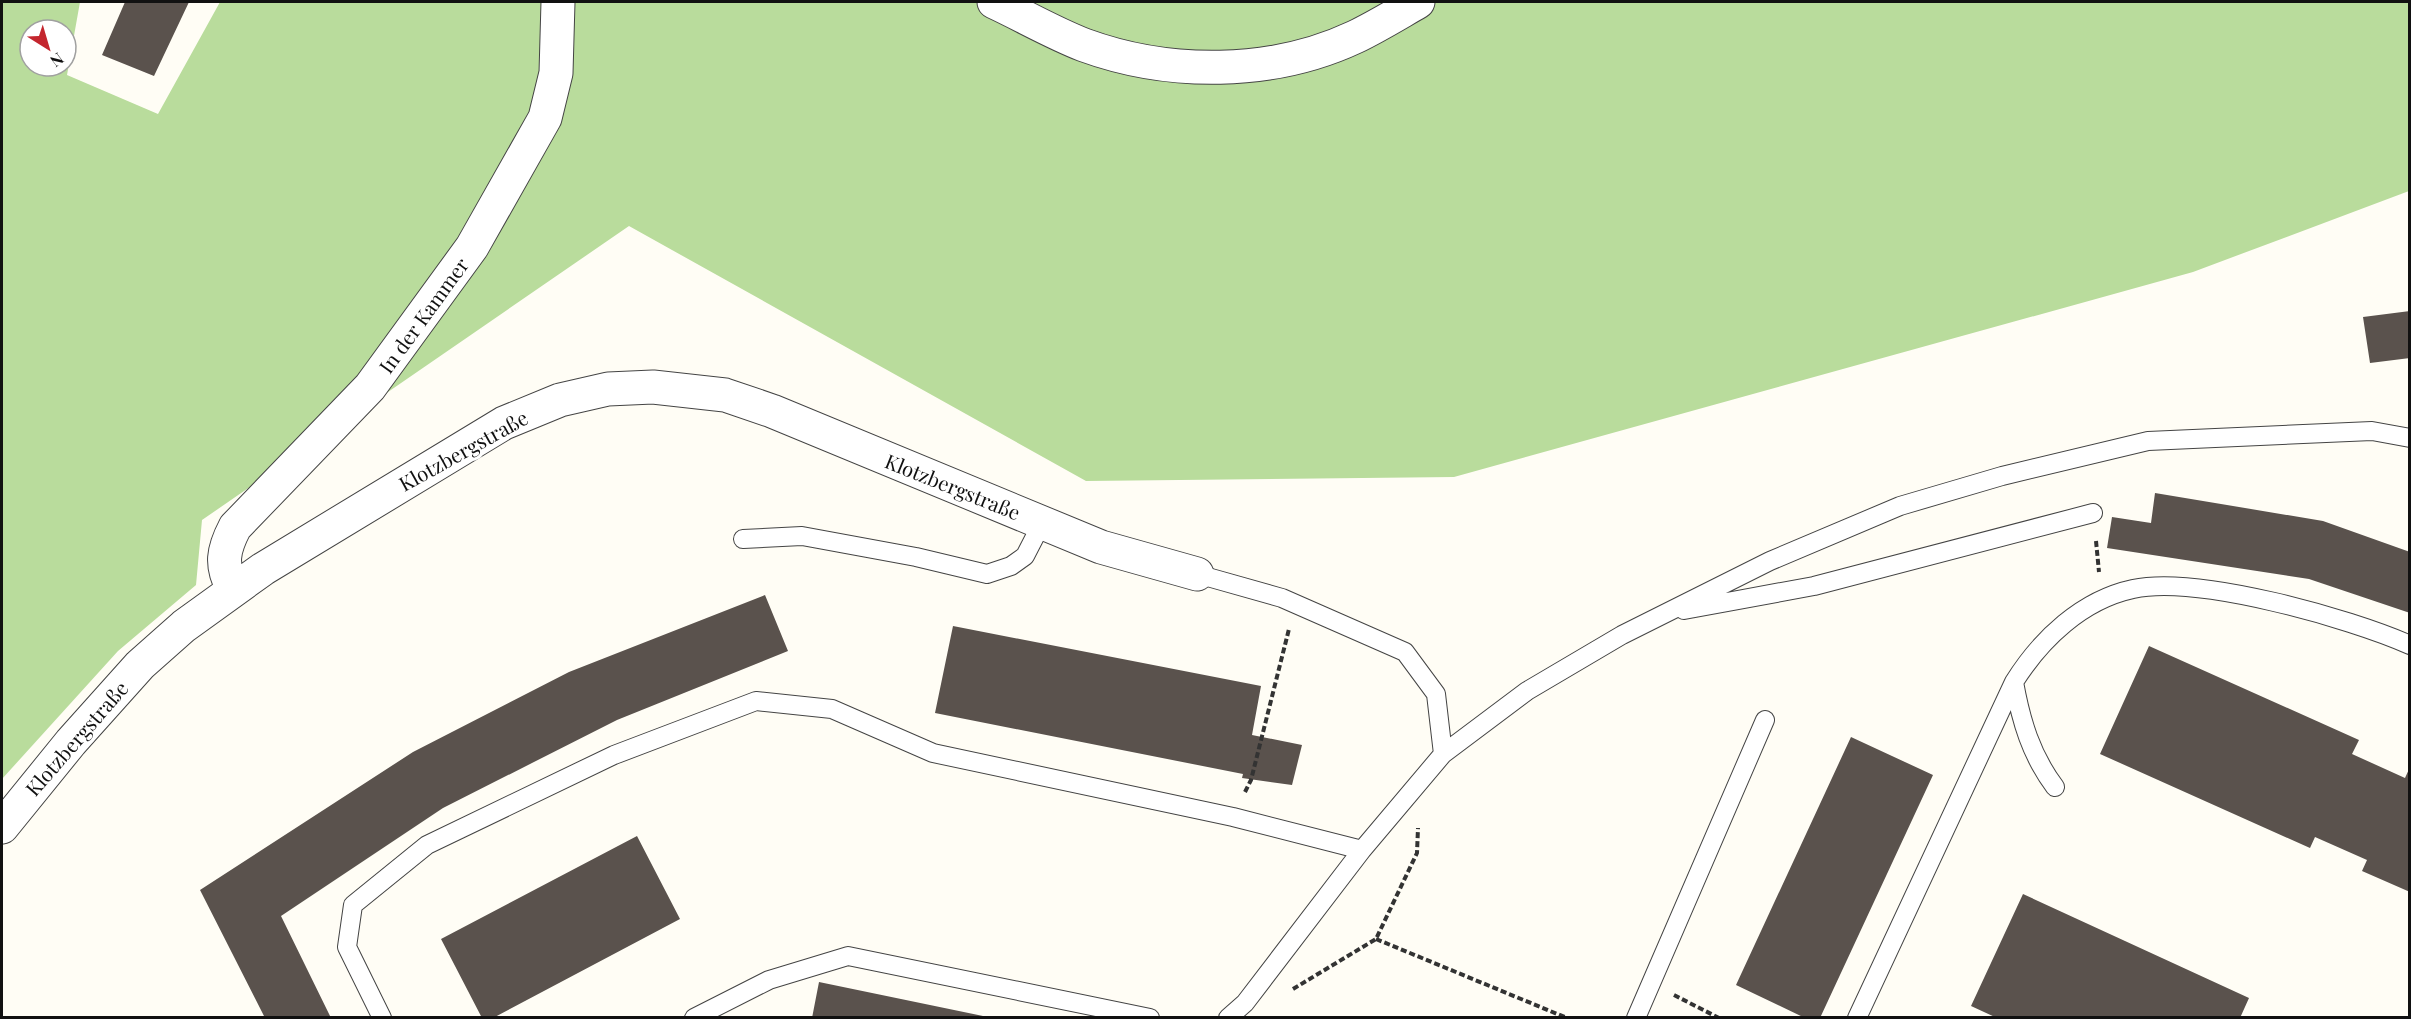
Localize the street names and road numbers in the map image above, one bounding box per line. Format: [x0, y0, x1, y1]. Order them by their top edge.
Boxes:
street label: In der Kammer [372, 252, 474, 378]
street label: Klotzbergstraße [394, 403, 532, 497]
street label: Klotzbergstraße [881, 447, 1025, 525]
street label: Klotzbergstraße [19, 675, 133, 801]

